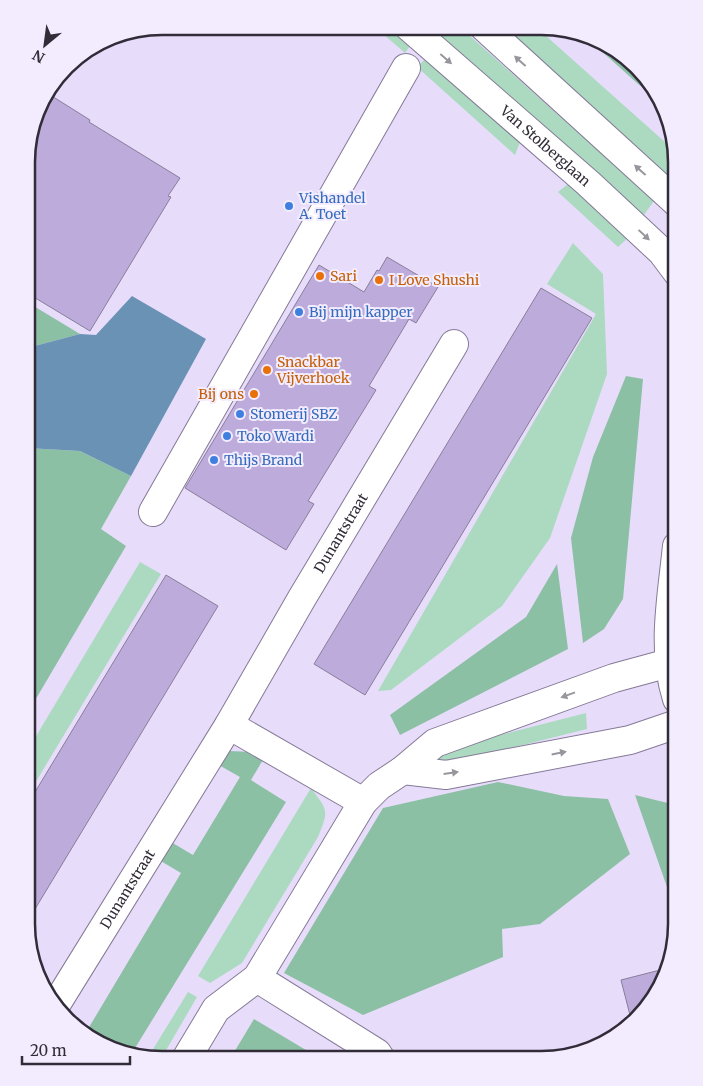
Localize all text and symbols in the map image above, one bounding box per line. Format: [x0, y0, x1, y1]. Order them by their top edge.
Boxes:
north arrow [20, 20, 70, 70]
text: N [29, 46, 48, 67]
one-way arrow [440, 53, 452, 64]
one-way arrow [515, 55, 527, 67]
street label: Van Stolberglaan [496, 101, 594, 190]
one-way arrow [635, 164, 647, 176]
place label: Vishandel A. Toet [298, 189, 366, 223]
marker: Vishandel A. Toet [283, 200, 295, 212]
one-way arrow [637, 229, 649, 241]
place label: Sari [330, 267, 357, 285]
marker: Sari [314, 270, 326, 282]
place label: I Love Shushi [389, 271, 480, 289]
marker: I Love Shushi [373, 274, 385, 286]
place label: Bij mijn kapper [309, 303, 413, 321]
marker: Bij mijn kapper [293, 306, 305, 318]
place label: Snackbar Vijverhoek [276, 353, 350, 387]
marker: Snackbar Vijverhoek [261, 364, 273, 376]
place label: Bij ons [198, 385, 244, 403]
marker: Bij ons [248, 388, 260, 400]
place label: Stomerij SBZ [250, 405, 338, 423]
marker: Stomerij SBZ [234, 408, 246, 420]
place label: Toko Wardi [237, 427, 315, 445]
marker: Toko Wardi [221, 430, 233, 442]
place label: Thijs Brand [224, 451, 303, 469]
marker: Thijs Brand [208, 454, 220, 466]
street label: Dunantstraat [310, 489, 372, 576]
one-way arrow [560, 691, 575, 699]
one-way arrow [551, 749, 566, 757]
one-way arrow [444, 769, 460, 777]
street label: Dunantstraat [96, 846, 159, 932]
scale bar [22, 1034, 130, 1066]
text: 20 m [30, 1041, 67, 1060]

